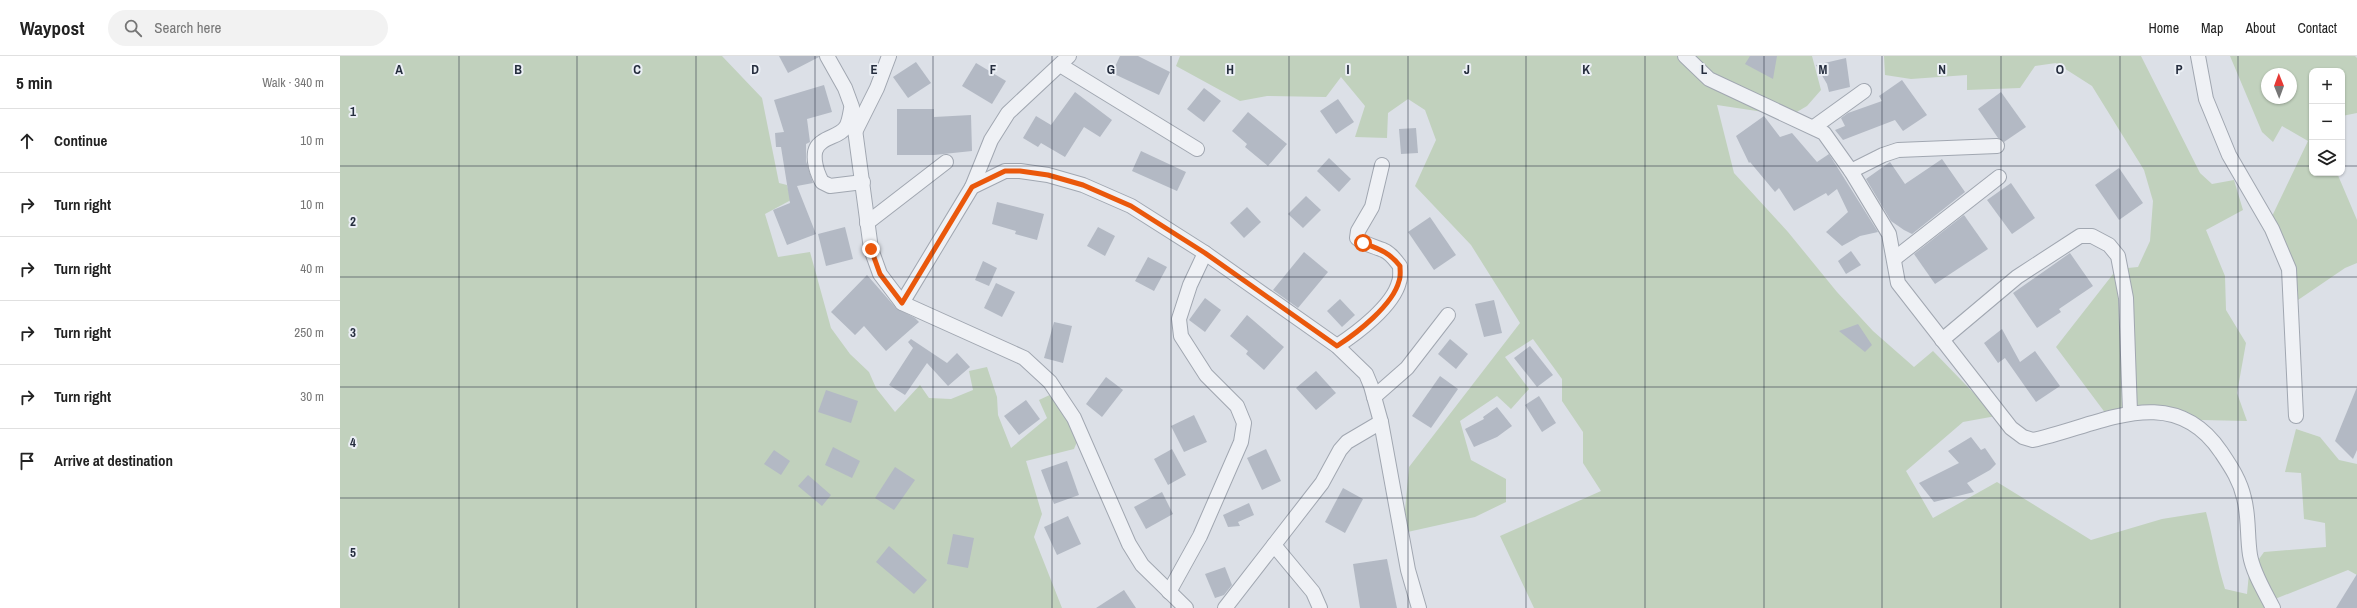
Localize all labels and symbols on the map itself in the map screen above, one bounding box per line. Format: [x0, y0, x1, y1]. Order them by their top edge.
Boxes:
text: A [395, 61, 403, 78]
text: B [514, 61, 522, 78]
text: C [633, 61, 641, 78]
text: D [751, 61, 759, 78]
text: E [870, 61, 878, 78]
text: F [990, 61, 997, 78]
text: G [1107, 61, 1115, 78]
text: H [1226, 61, 1234, 78]
text: I [1347, 61, 1350, 78]
text: J [1464, 61, 1470, 78]
text: K [1582, 61, 1590, 78]
text: L [1701, 61, 1708, 78]
text: M [1819, 61, 1828, 78]
text: N [1938, 61, 1946, 78]
text: O [2056, 61, 2064, 78]
text: P [2175, 61, 2183, 78]
north arrow [2261, 68, 2297, 104]
text: 1 [350, 103, 356, 120]
text: 2 [350, 213, 356, 230]
route start [1354, 234, 1372, 252]
route end [862, 240, 880, 258]
text: 3 [350, 324, 356, 341]
text: 4 [350, 434, 356, 451]
text: 5 [350, 544, 356, 561]

